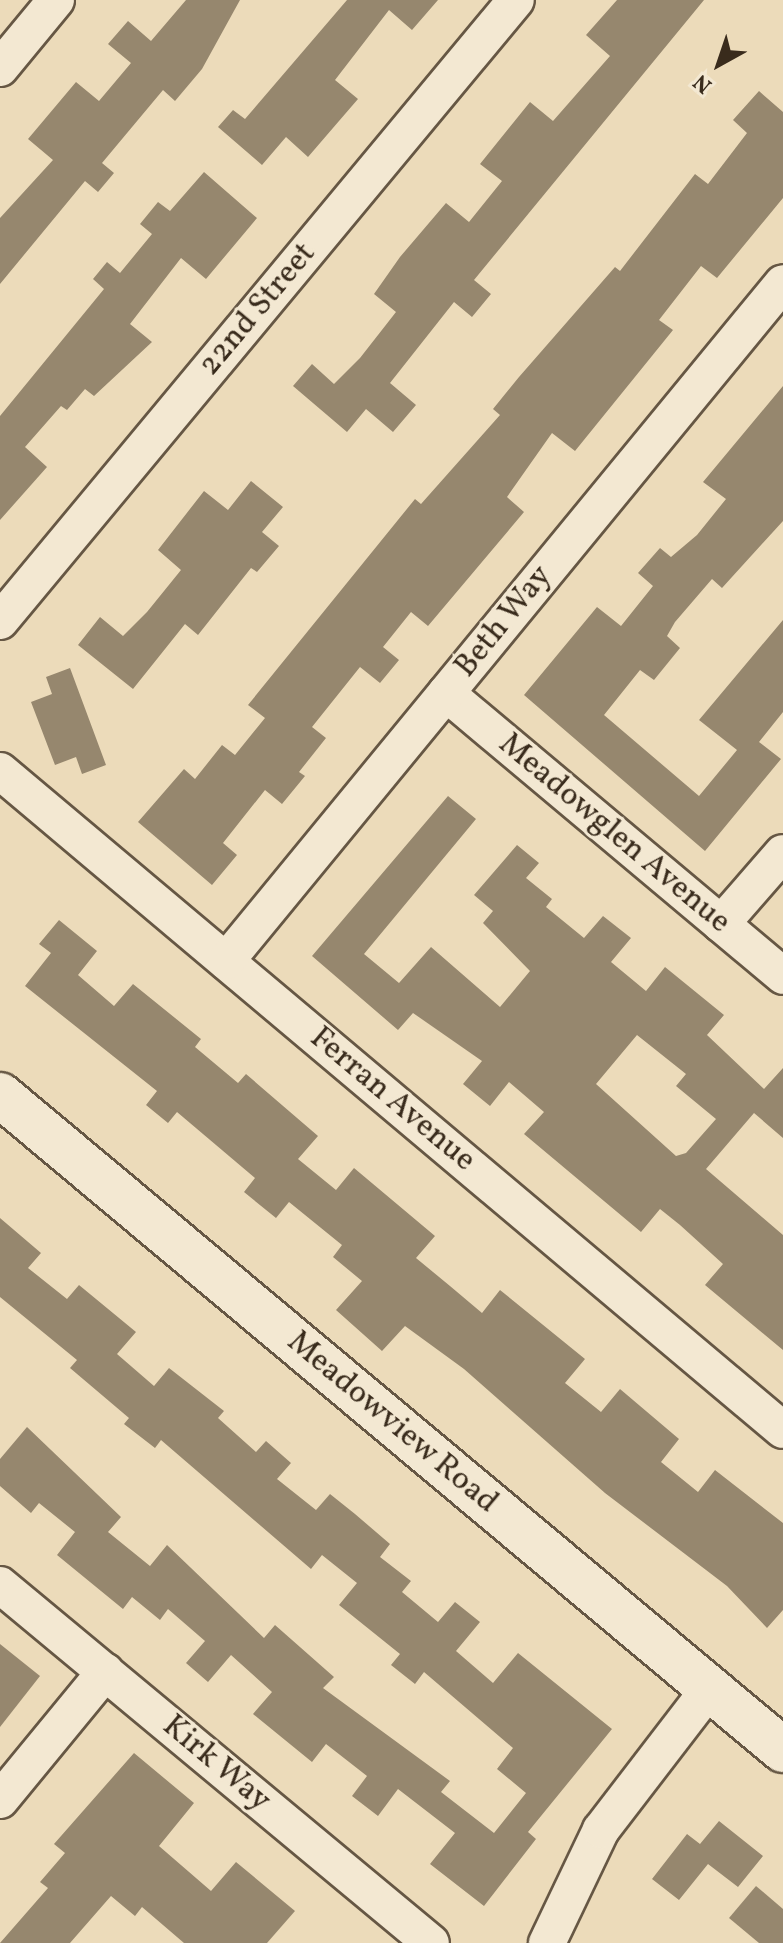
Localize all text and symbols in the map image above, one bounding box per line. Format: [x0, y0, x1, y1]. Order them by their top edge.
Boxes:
north arrow [679, 24, 759, 104]
text: N [687, 66, 719, 100]
street label: 22nd Street [191, 236, 325, 384]
street label: Beth Way [447, 558, 561, 686]
street label: Meadowglen Avenue [490, 726, 738, 942]
street label: Ferran Avenue [301, 1020, 483, 1180]
street label: Meadowview Road [278, 1323, 506, 1523]
street label: Kirk Way [154, 1707, 278, 1821]

